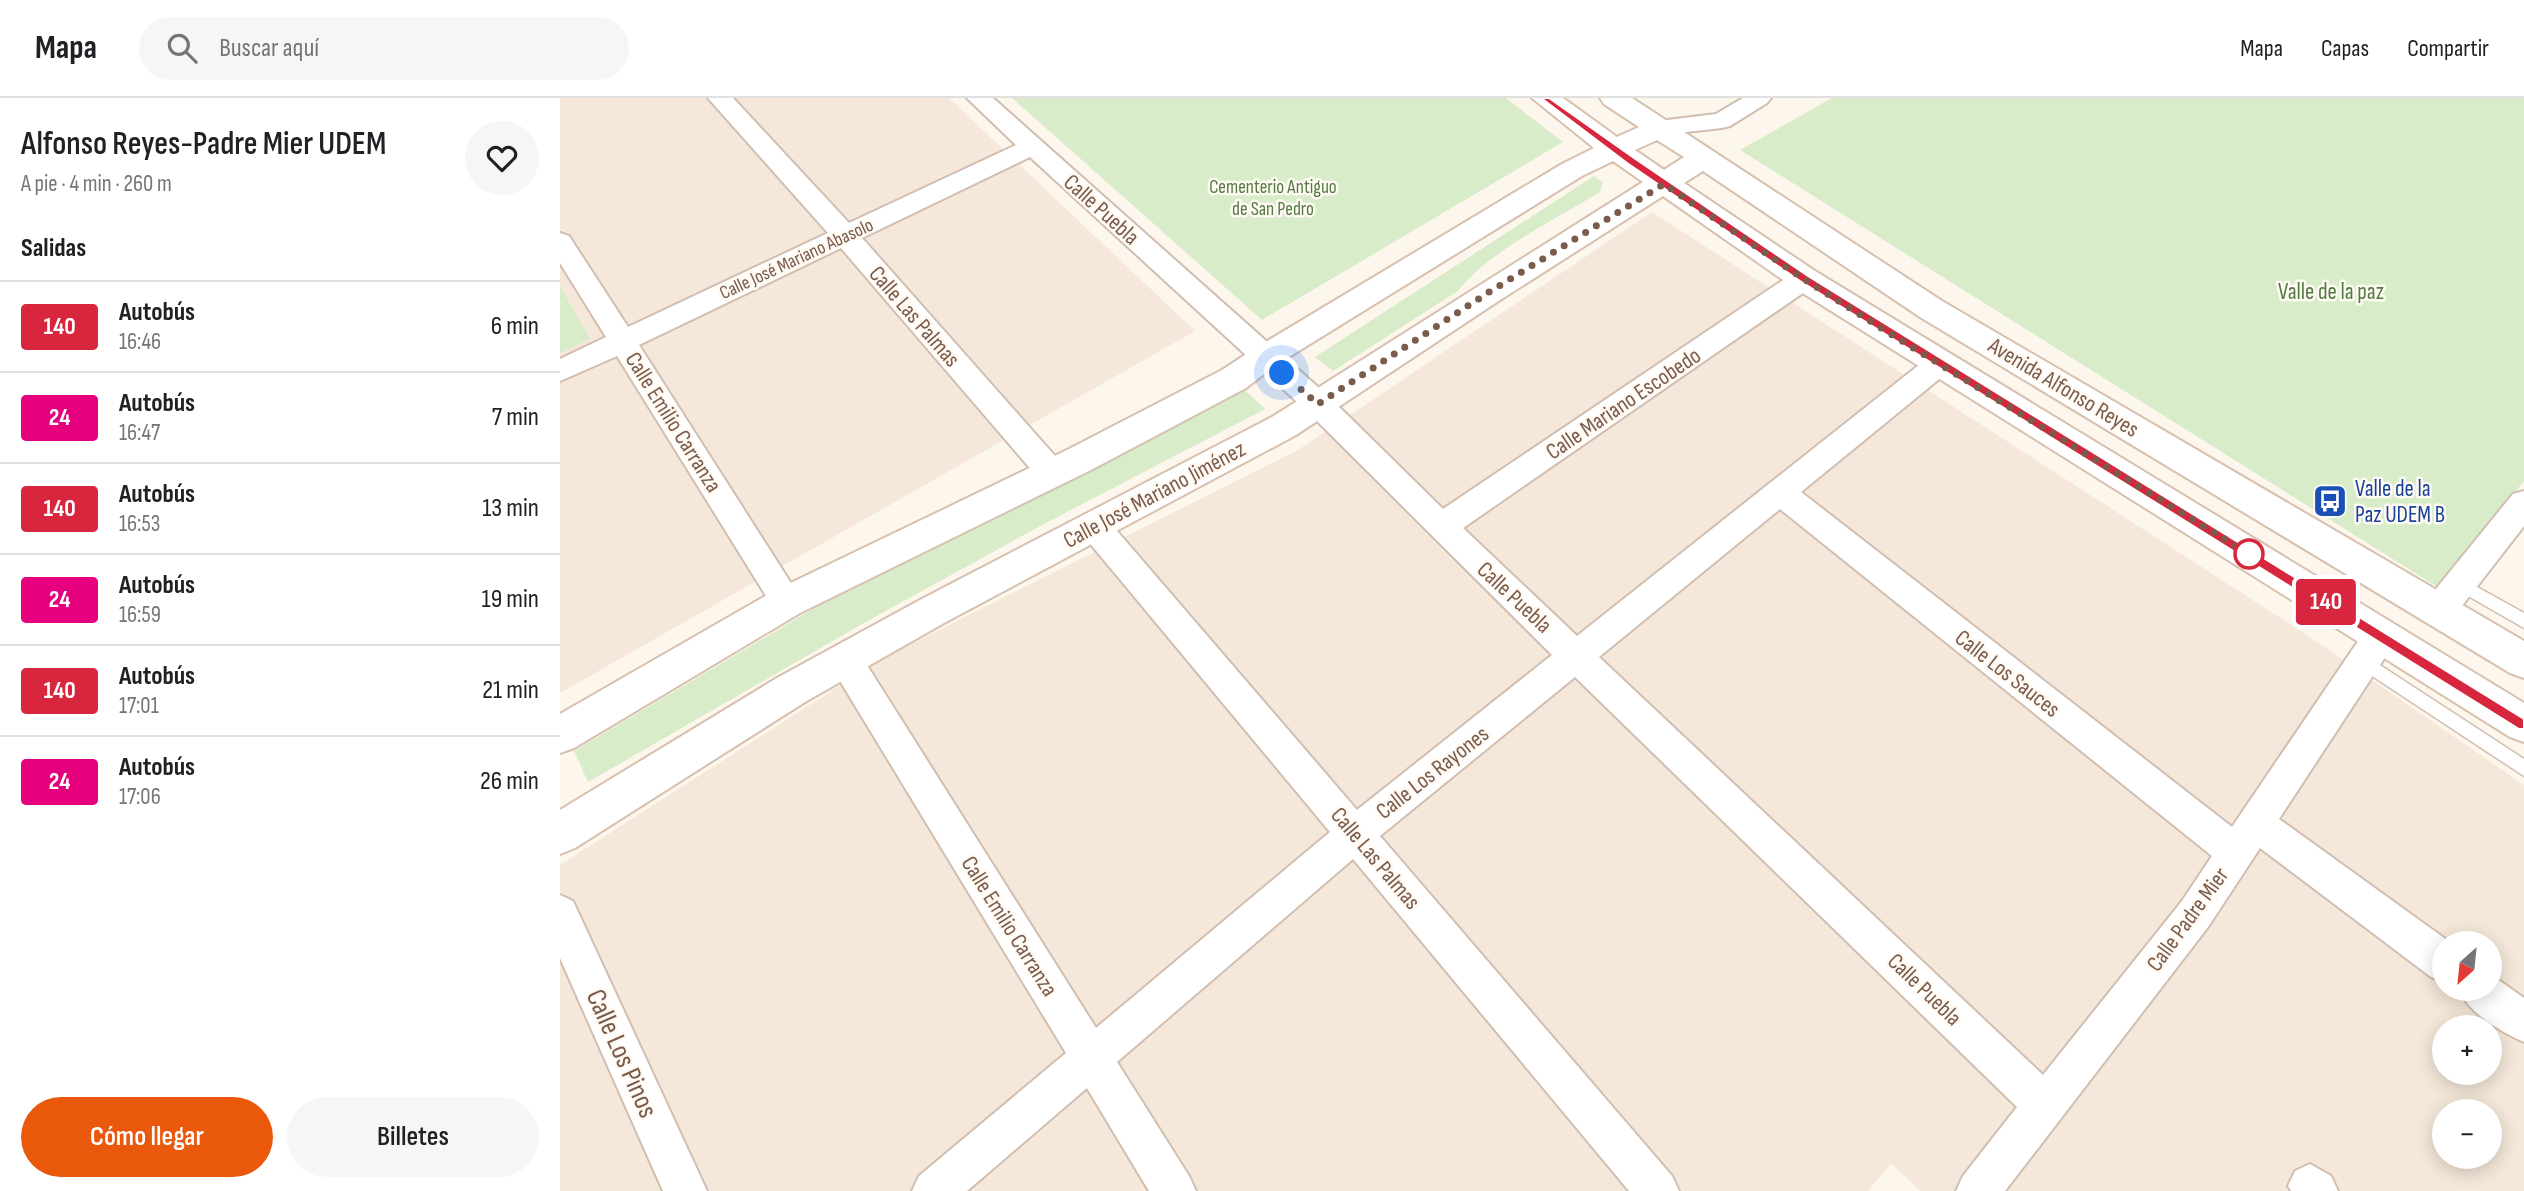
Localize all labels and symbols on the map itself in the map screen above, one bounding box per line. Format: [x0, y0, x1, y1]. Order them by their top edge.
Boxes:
street label: Calle Puebla [1058, 168, 1145, 251]
park label: Cementerio Antiguo de San Pedro [1209, 176, 1337, 221]
street label: Calle José Mariano Abasolo [716, 214, 877, 305]
street label: Calle Las Palmas [863, 260, 966, 373]
park label: Valle de la paz [2278, 278, 2384, 306]
street label: Avenida Alfonso Reyes [1982, 331, 2144, 444]
street label: Calle Mariano Escobedo [1541, 342, 1706, 466]
street label: Calle Emilio Carranza [619, 347, 727, 498]
your location [1264, 355, 1299, 390]
street label: Calle José Mariano Jiménez [1059, 435, 1250, 555]
place label: Valle de la Paz UDEM B [2355, 475, 2445, 529]
bus stop icon: Valle de la Paz UDEM B [2311, 482, 2349, 520]
unlabelled marker [2234, 539, 2264, 569]
street label: Calle Puebla [1471, 556, 1558, 639]
line badge: 140 [2286, 579, 2366, 625]
street label: Calle Los Sauces [1949, 624, 2066, 724]
street label: Calle Los Rayones [1371, 720, 1495, 826]
street label: Calle Las Palmas [1324, 802, 1426, 915]
street label: Calle Emilio Carranza [955, 851, 1063, 1002]
street label: Calle Padre Mier [2141, 862, 2235, 977]
north arrow [2432, 931, 2502, 1001]
street label: Calle Puebla [1881, 948, 1967, 1032]
street label: Calle Los Pinos [579, 984, 665, 1123]

